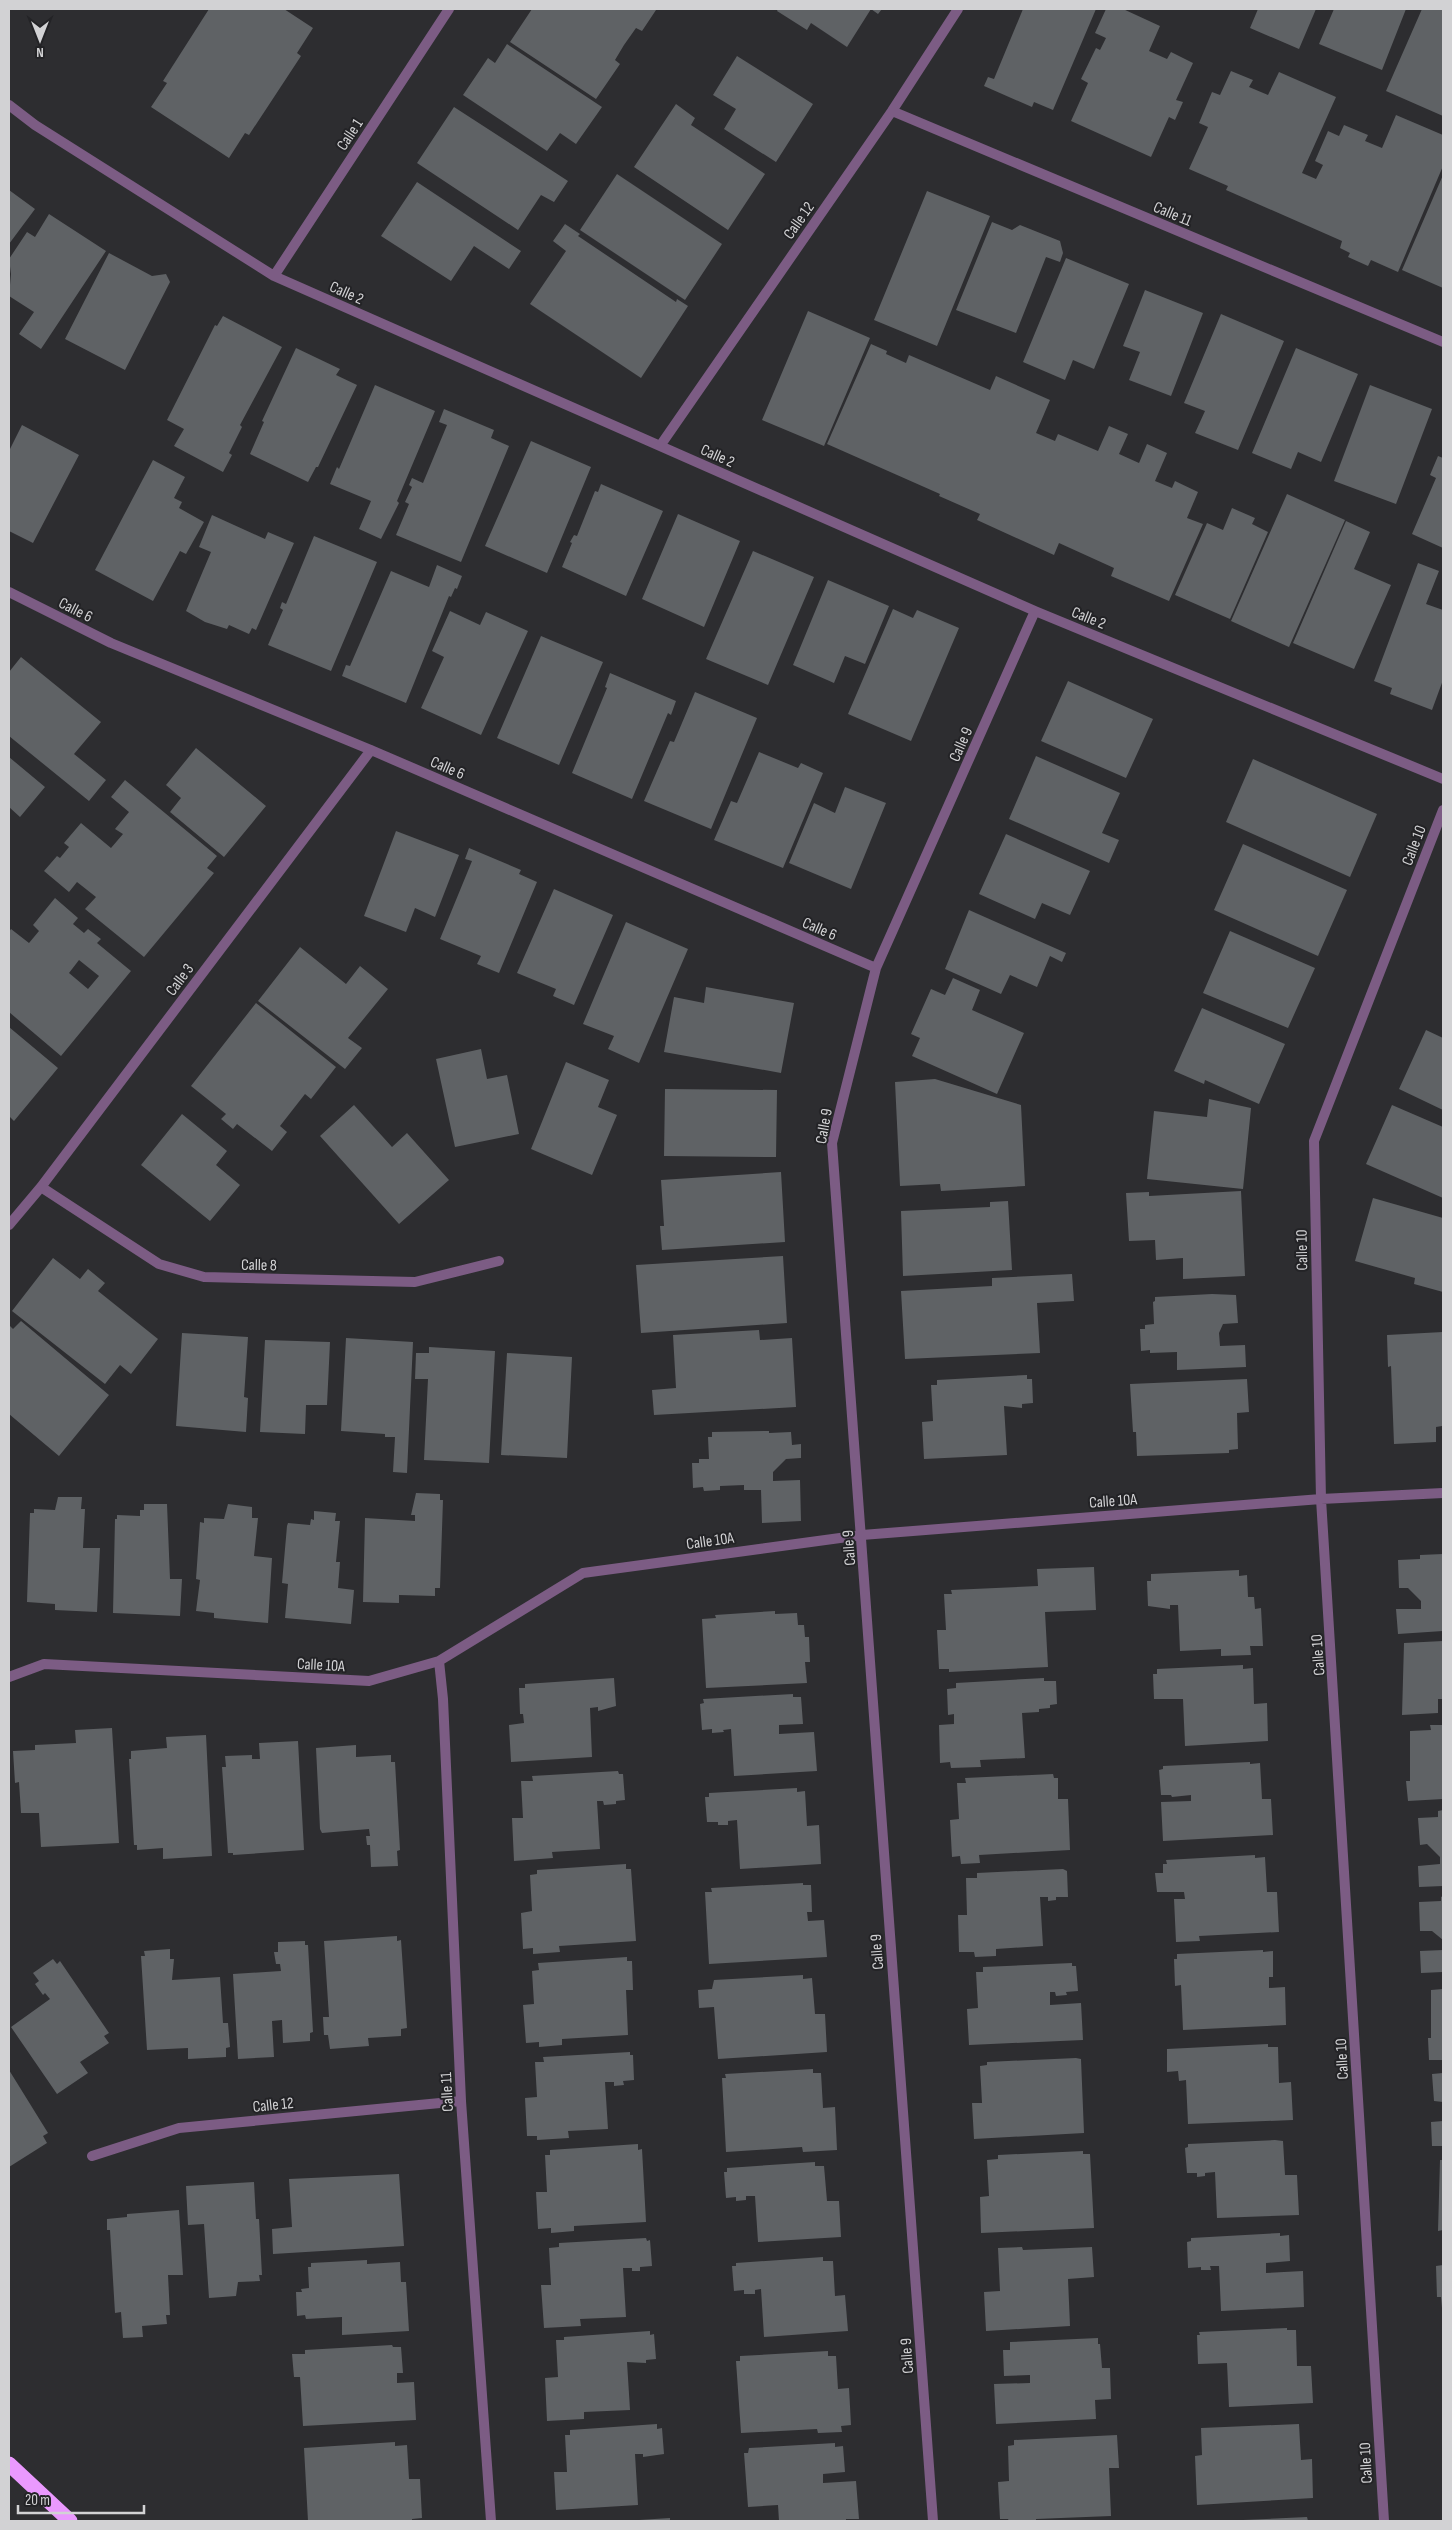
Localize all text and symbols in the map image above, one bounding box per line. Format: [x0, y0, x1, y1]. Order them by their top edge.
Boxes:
north arrow [15, 15, 65, 65]
text: N [36, 44, 44, 61]
street label: Calle 1 [333, 115, 368, 154]
street label: Calle 11 [1150, 198, 1195, 231]
street label: Calle 12 [780, 199, 819, 243]
street label: Calle 2 [326, 278, 366, 309]
street label: Calle 2 [697, 441, 737, 472]
street label: Calle 6 [55, 594, 95, 627]
street label: Calle 2 [1069, 603, 1108, 634]
street label: Calle 9 [945, 724, 977, 765]
street label: Calle 6 [427, 753, 468, 784]
street label: Calle 10 [1398, 823, 1431, 868]
street label: Calle 6 [799, 914, 840, 945]
street label: Calle 3 [162, 960, 198, 1000]
street label: Calle 9 [812, 1107, 837, 1145]
street label: Calle 10 [1293, 1229, 1312, 1271]
street label: Calle 8 [241, 1256, 277, 1275]
street label: Calle 10A [1088, 1490, 1138, 1513]
street label: Calle 10A [685, 1529, 735, 1554]
street label: Calle 9 [839, 1529, 860, 1566]
street label: Calle 10 [1308, 1634, 1329, 1676]
street label: Calle 10A [296, 1655, 346, 1676]
street label: Calle 9 [867, 1933, 888, 1970]
street label: Calle 10 [1332, 2038, 1353, 2080]
street label: Calle 11 [437, 2071, 458, 2112]
street label: Calle 12 [252, 2094, 295, 2117]
street label: Calle 9 [897, 2337, 918, 2374]
street label: Calle 10 [1356, 2442, 1377, 2484]
scale bar [18, 2482, 144, 2514]
text: 20 m [25, 2491, 50, 2510]

